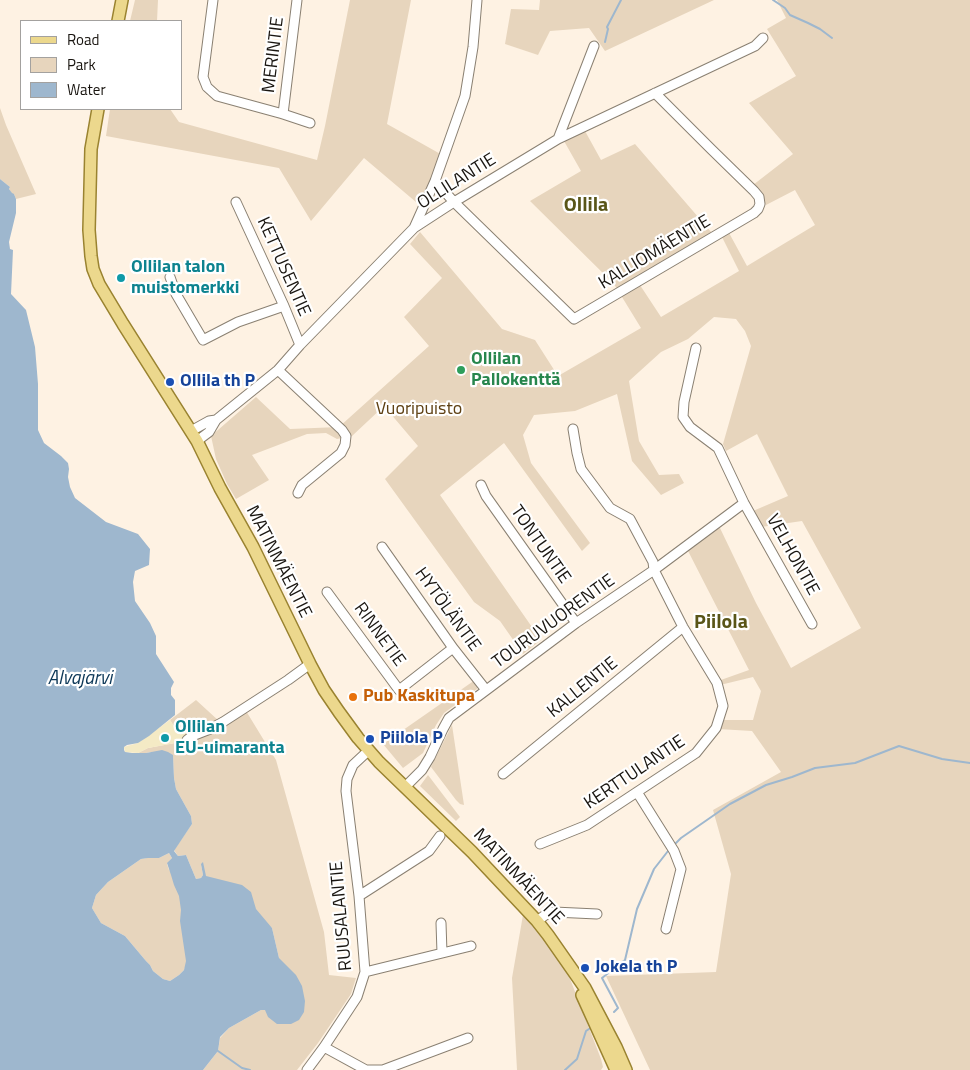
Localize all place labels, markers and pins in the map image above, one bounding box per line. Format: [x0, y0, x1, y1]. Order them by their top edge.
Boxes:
place label: Ollilan talon muistomerkki [131, 257, 239, 300]
marker: Ollilan talon muistomerkki [115, 272, 127, 284]
place label: Ollilan Pallokenttä [471, 349, 561, 392]
marker: Ollilan Pallokenttä [455, 364, 467, 376]
place label: Ollila th P [180, 371, 255, 393]
marker: Ollila th P [164, 376, 176, 388]
place label: Pub Kaskitupa [363, 686, 475, 708]
marker: Pub Kaskitupa [347, 691, 359, 703]
place label: Ollilan EU-uimaranta [175, 717, 285, 760]
place label: Piilola P [380, 728, 443, 750]
marker: Ollilan EU-uimaranta [159, 732, 171, 744]
marker: Piilola P [364, 733, 376, 745]
place label: Jokela th P [595, 957, 677, 979]
marker: Jokela th P [579, 962, 591, 974]

